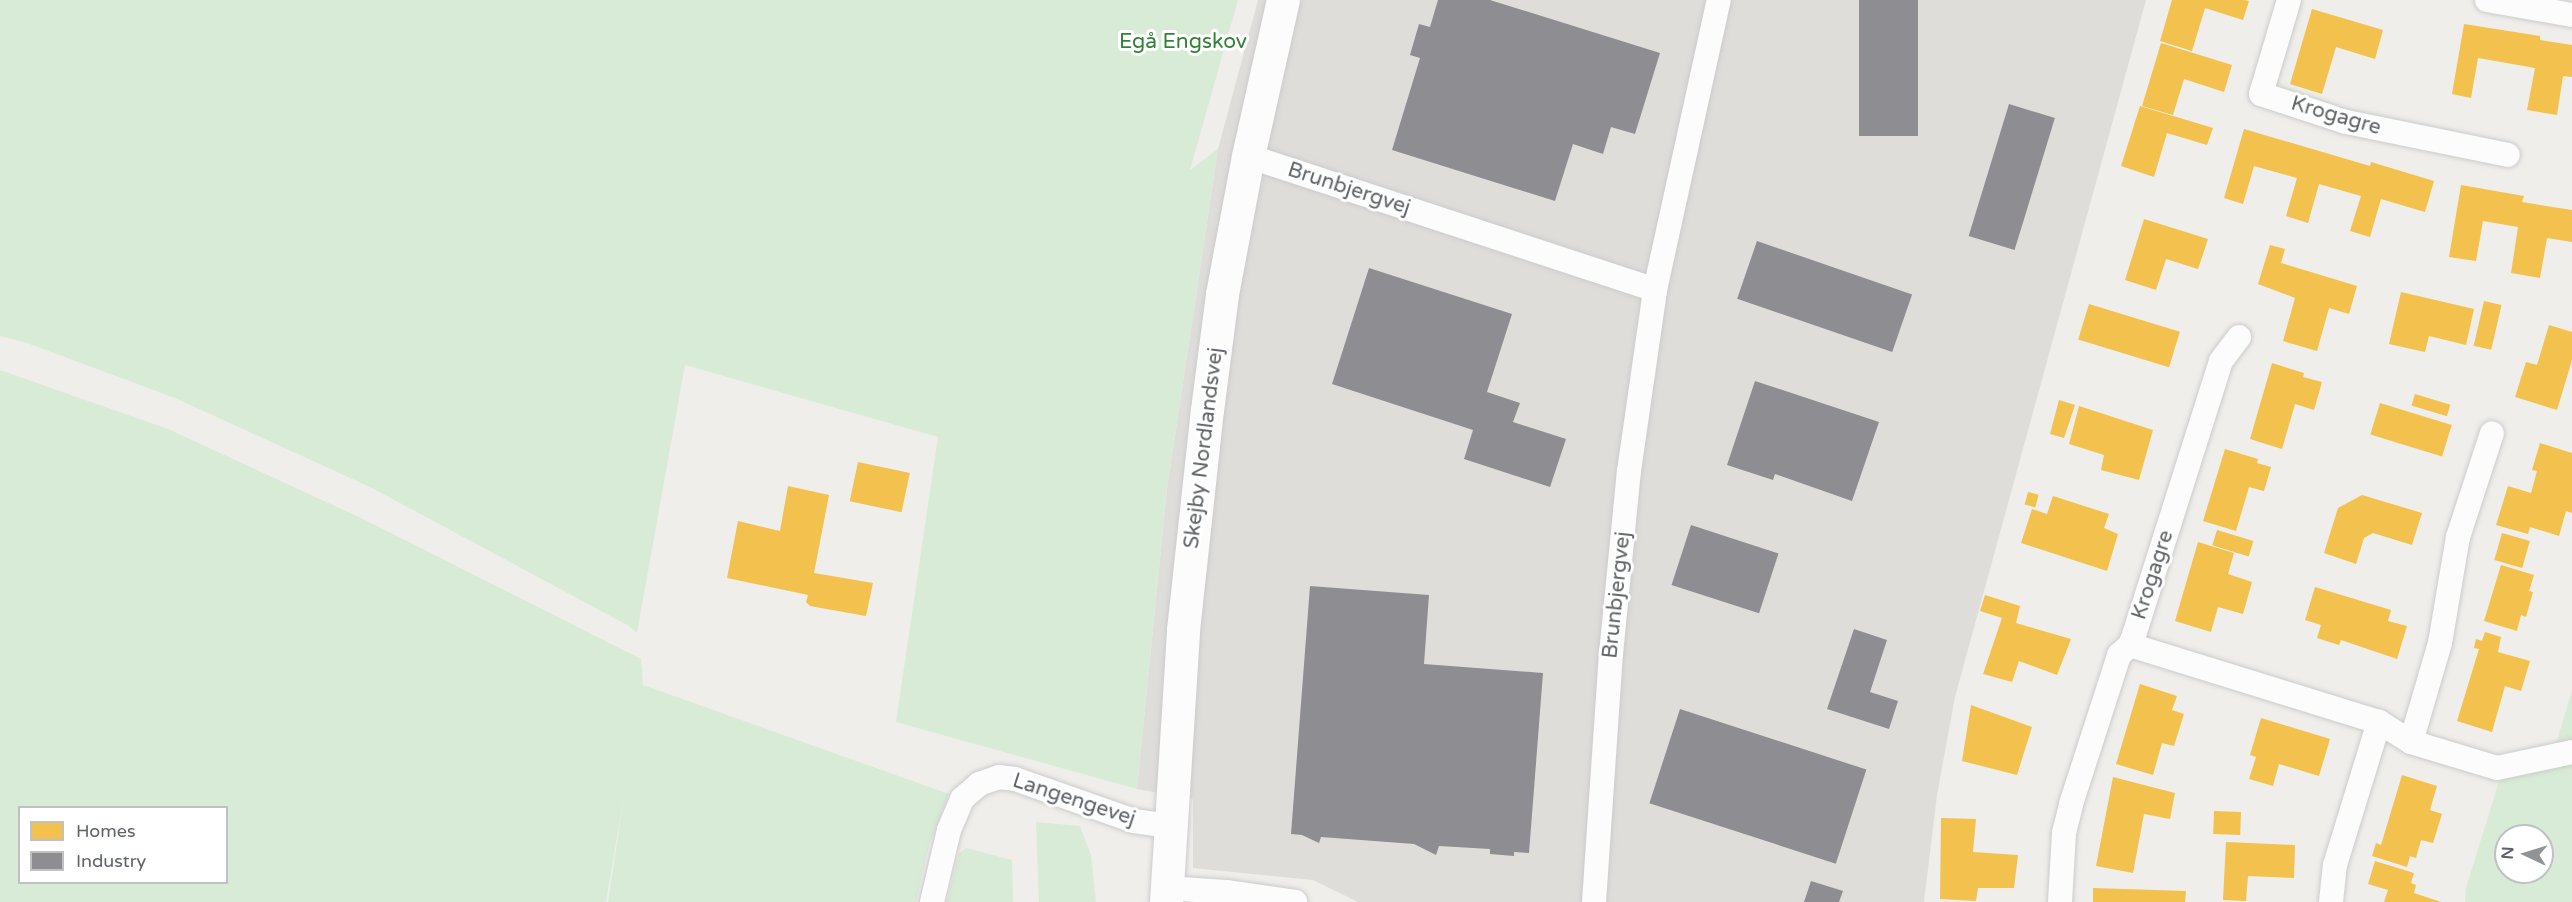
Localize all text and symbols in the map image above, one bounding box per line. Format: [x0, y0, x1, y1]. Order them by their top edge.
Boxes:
park label: Egå Engskov [1119, 29, 1247, 55]
street label: Krogagre [2288, 91, 2384, 141]
street label: Brunbjergvej [1284, 157, 1414, 221]
street label: Skejby Nordlandsvej [1179, 346, 1229, 550]
street label: Krogagre [2127, 527, 2179, 623]
street label: Brunbjergvej [1598, 530, 1636, 660]
street label: Langengevej [1009, 768, 1139, 832]
legend [18, 806, 228, 884]
text: Homes [76, 820, 136, 842]
north arrow [2494, 824, 2554, 884]
text: N [2498, 846, 2518, 860]
text: Industry [76, 850, 146, 872]

